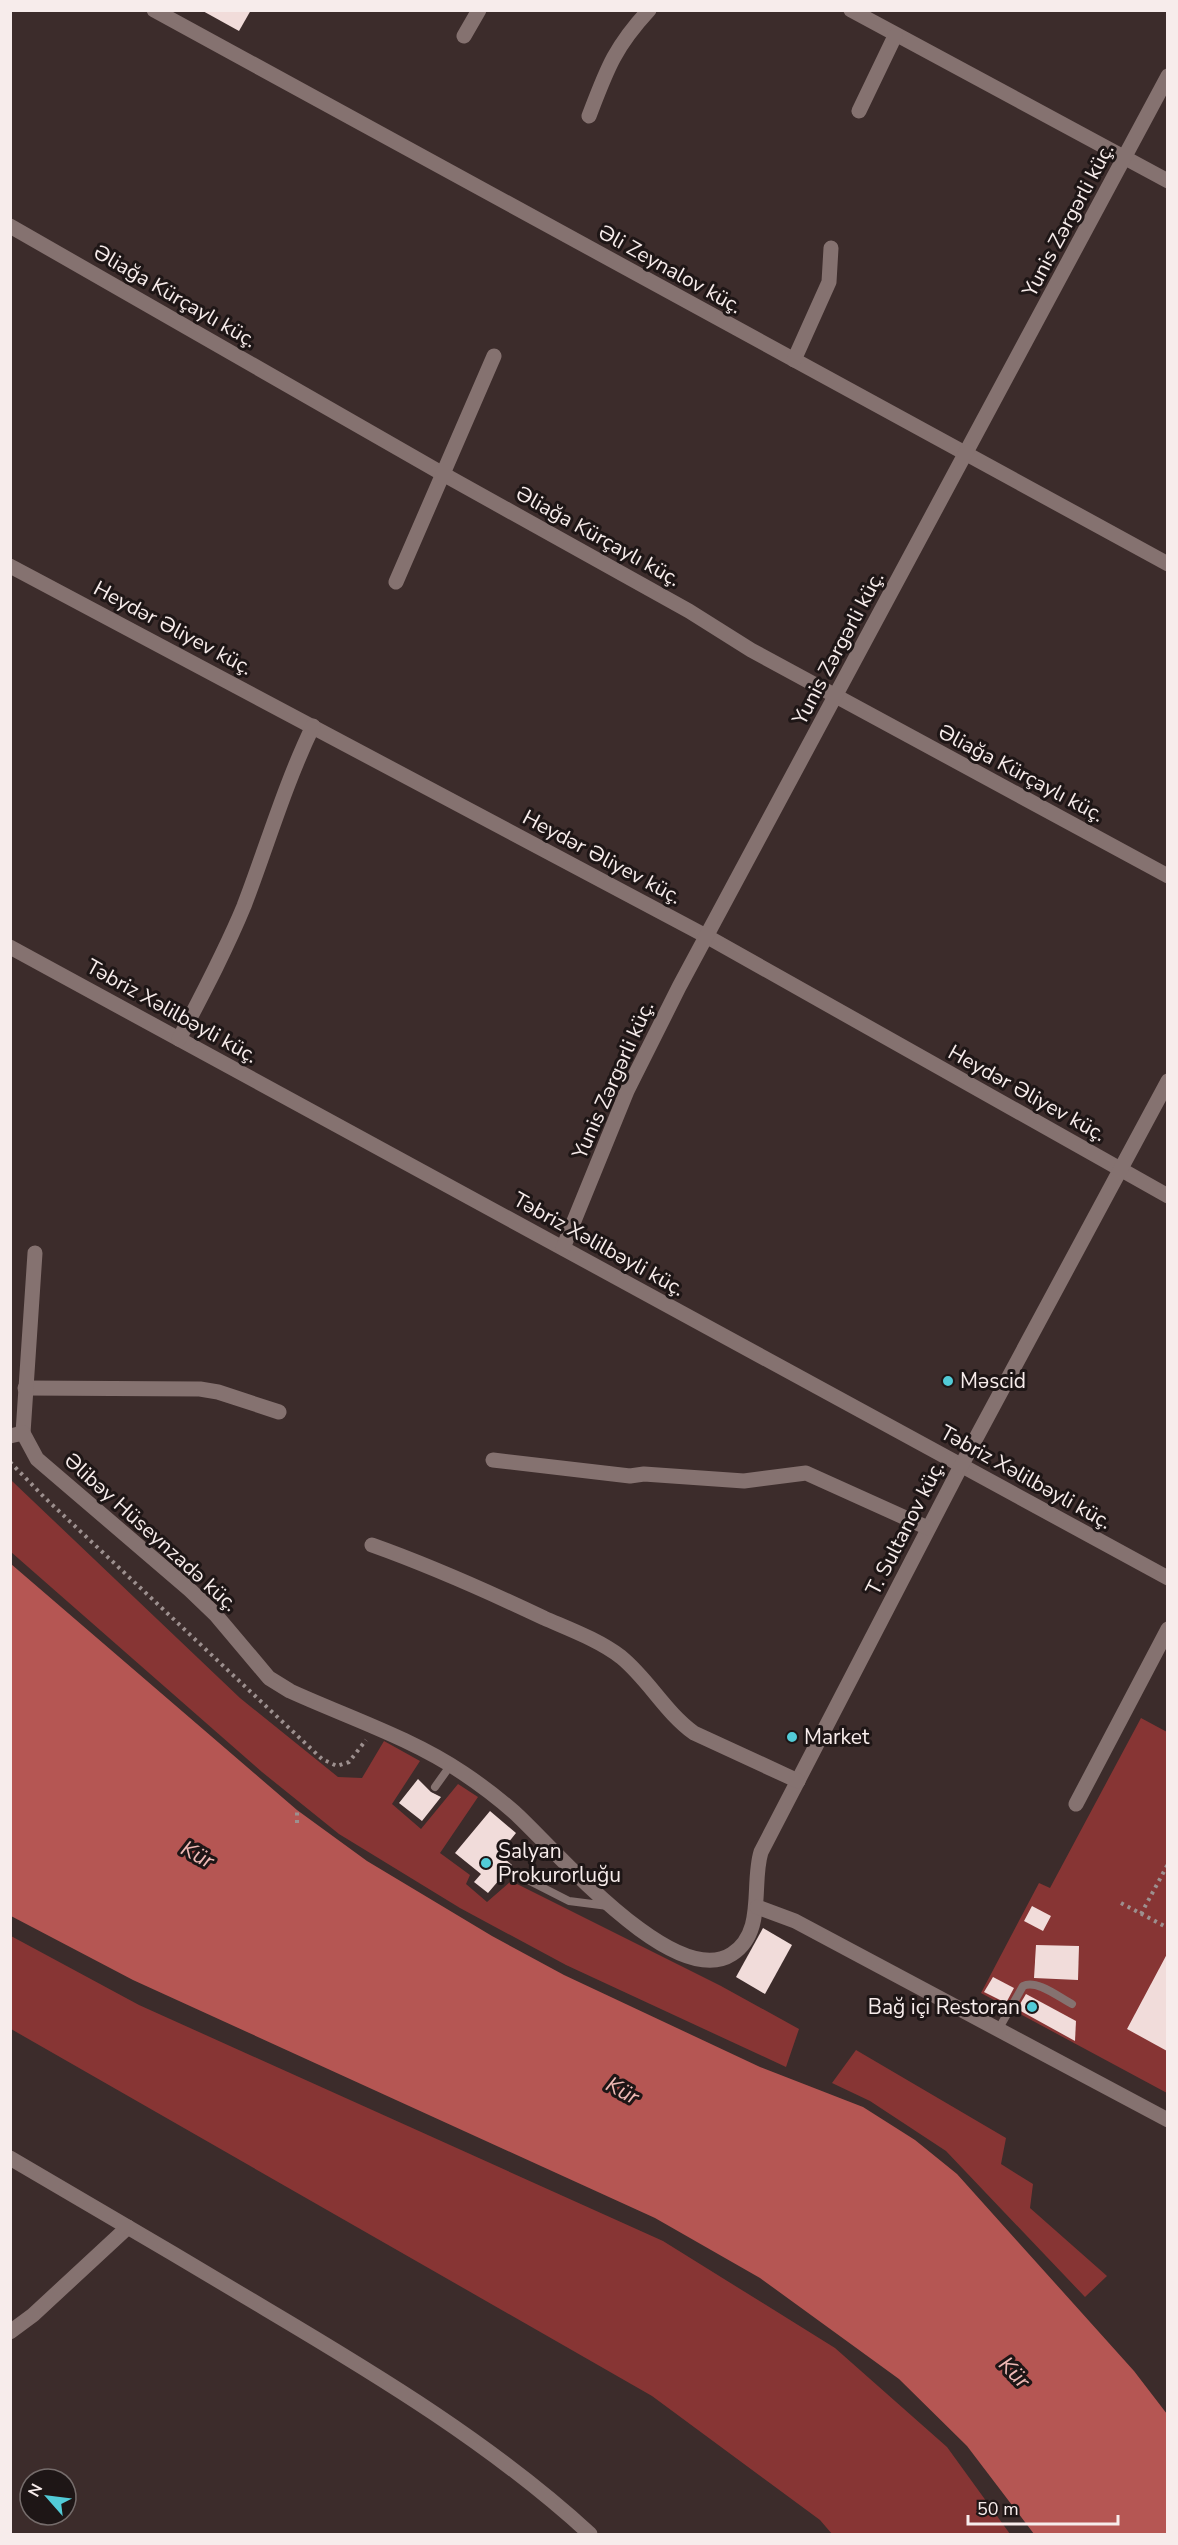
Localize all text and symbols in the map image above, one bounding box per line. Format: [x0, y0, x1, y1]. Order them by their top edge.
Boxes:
street label: Yunis Zərgərli küç. [1015, 138, 1120, 303]
street label: Əli Zeynalov küç. [593, 218, 747, 320]
street label: Əliağa Kürçaylı küç. [88, 238, 262, 354]
street label: Əliağa Kürçaylı küç. [511, 479, 685, 593]
street label: Yunis Zərgərli küç. [785, 566, 890, 731]
street label: Heydər Əliyev küç. [89, 574, 257, 682]
street label: Əliağa Kürçaylı küç. [933, 717, 1109, 829]
street label: Heydər Əliyev küç. [518, 803, 686, 911]
street label: Təbriz Xəlilbəyli küç. [81, 952, 263, 1070]
street label: Yunis Zərgərli küç. [565, 997, 660, 1164]
street label: Heydər Əliyev küç. [943, 1038, 1111, 1148]
street label: Təbriz Xəlilbəyli küç. [508, 1185, 690, 1303]
place label: Məscid [960, 1367, 1026, 1395]
marker: Məscid [941, 1374, 955, 1388]
street label: Təbriz Xəlilbəyli küç. [935, 1418, 1117, 1536]
street label: Əlibəy Hüseynzadə küç. [58, 1446, 244, 1618]
street label: T. Sultanov küç. [859, 1456, 951, 1600]
place label: Market [804, 1723, 870, 1751]
marker: Market [785, 1730, 799, 1744]
water label: Kür [175, 1834, 221, 1877]
place label: Salyan Prokurorluğu [498, 1837, 621, 1889]
marker: Salyan Prokurorluğu [479, 1856, 493, 1870]
place label: Bağ içi Restoran [868, 1993, 1020, 2021]
marker: Bağ içi Restoran [1025, 2000, 1039, 2014]
water label: Kür [600, 2070, 646, 2113]
water label: Kür [992, 2350, 1038, 2396]
north arrow [18, 2467, 78, 2527]
text: N [23, 2480, 48, 2501]
scale bar [968, 2488, 1118, 2526]
text: 50 m [977, 2497, 1019, 2521]

